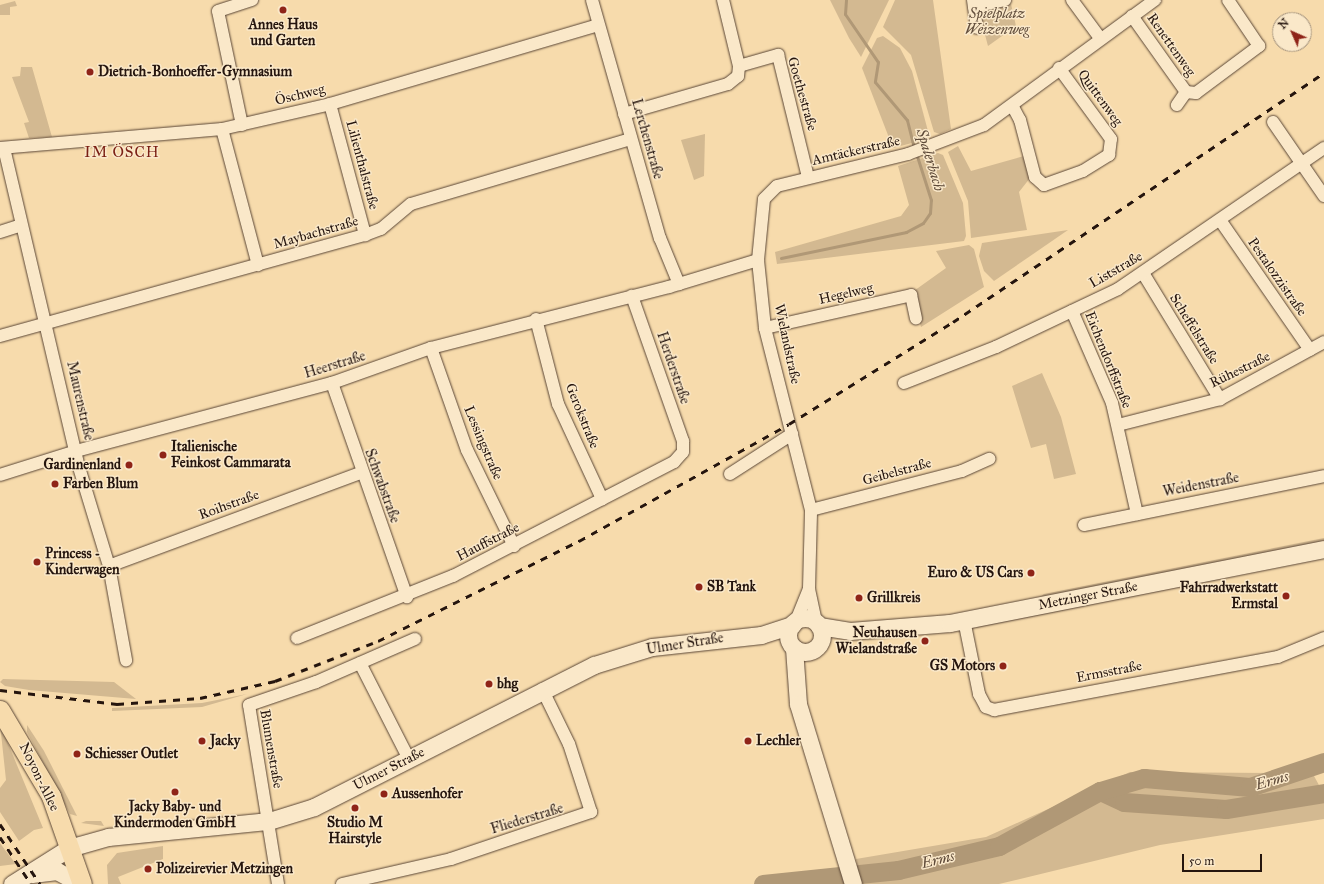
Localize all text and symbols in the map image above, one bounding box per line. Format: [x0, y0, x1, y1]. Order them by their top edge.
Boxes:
marker: Annes Haus und Garten [278, 5, 288, 15]
park label: Spielplatz Weizenweg [965, 6, 1029, 38]
street label: Renettenweg [1143, 10, 1199, 80]
north arrow [1272, 12, 1312, 52]
text: N [1276, 16, 1292, 32]
place label: Annes Haus und Garten [248, 17, 318, 50]
street label: Goethestraße [783, 55, 821, 133]
place label: Dietrich-Bonhoeffer-Gymnasium [98, 64, 292, 80]
street label: Quittenweg [1074, 66, 1126, 130]
marker: Dietrich-Bonhoeffer-Gymnasium [85, 67, 95, 77]
street label: Öschweg [273, 81, 327, 109]
street label: Lerchenstraße [628, 97, 666, 181]
street label: Lilienthalstraße [342, 118, 382, 212]
water label: Spalerbach [912, 127, 948, 193]
street label: Amtäckerstraße [810, 133, 902, 169]
district label: IM ÖSCH [84, 144, 160, 162]
street label: Maybachstraße [272, 213, 360, 253]
street label: Pestalozzistraße [1244, 235, 1310, 319]
street label: Liststraße [1086, 248, 1146, 292]
street label: Hegelweg [817, 280, 875, 308]
street label: Scheffelstraße [1166, 291, 1222, 367]
street label: Wielandstraße [770, 302, 804, 386]
street label: Eichendorffstraße [1081, 309, 1135, 411]
street label: Herderstraße [653, 330, 693, 406]
street label: Heerstraße [302, 348, 368, 382]
street label: Rühestraße [1207, 348, 1273, 392]
street label: Maurenstraße [63, 360, 97, 442]
street label: Gerokstraße [561, 381, 603, 451]
street label: Lessingstraße [460, 404, 506, 482]
place label: Italienische Feinkost Cammarata [171, 439, 291, 472]
street label: Schwabstraße [361, 447, 403, 525]
marker: Italienische Feinkost Cammarata [158, 450, 168, 460]
street label: Geibelstraße [861, 455, 933, 489]
place label: Gardinenland [44, 457, 121, 473]
marker: Gardinenland [124, 460, 134, 470]
street label: Weidenstraße [1162, 469, 1240, 501]
place label: Farben Blum [63, 476, 138, 492]
marker: Farben Blum [50, 479, 60, 489]
street label: Roihstraße [197, 486, 261, 524]
street label: Hauffstraße [454, 519, 522, 565]
place label: Princess - Kinderwagen [45, 546, 120, 578]
marker: Princess - Kinderwagen [32, 557, 42, 567]
place label: Euro & US Cars [927, 565, 1023, 581]
marker: Euro & US Cars [1026, 568, 1036, 578]
street label: Metzinger Straße [1037, 578, 1139, 614]
place label: SB Tank [707, 579, 756, 595]
place label: Fahrradwerkstatt Ermstal [1180, 580, 1278, 612]
marker: SB Tank [694, 582, 704, 592]
place label: Grillkreis [867, 590, 920, 606]
marker: Fahrradwerkstatt Ermstal [1281, 591, 1291, 601]
marker: Grillkreis [854, 593, 864, 603]
place label: Neuhausen Wielandstraße [835, 625, 917, 658]
street label: Ulmer Straße [645, 630, 725, 658]
marker: Neuhausen Wielandstraße [920, 636, 930, 646]
street label: Ermsstraße [1075, 657, 1143, 687]
place label: GS Motors [930, 658, 995, 674]
marker: GS Motors [998, 661, 1008, 671]
place label: bhg [497, 676, 518, 692]
marker: bhg [484, 679, 494, 689]
street label: Blumenstraße [256, 708, 286, 790]
place label: Jacky [210, 733, 240, 749]
place label: Lechler [756, 733, 801, 749]
marker: Jacky [197, 736, 207, 746]
marker: Lechler [743, 736, 753, 746]
street label: Noyon-Allee [15, 740, 63, 814]
street label: Ulmer Straße [350, 744, 428, 794]
place label: Schiesser Outlet [85, 746, 178, 762]
marker: Schiesser Outlet [72, 749, 82, 759]
water label: Erms [1253, 768, 1291, 794]
place label: Aussenhofer [392, 786, 463, 802]
marker: Jacky Baby- und Kindermoden GmbH [170, 787, 180, 797]
marker: Aussenhofer [379, 789, 389, 799]
place label: Jacky Baby- und Kindermoden GmbH [114, 799, 236, 832]
street label: Fliederstraße [489, 800, 565, 838]
marker: Studio M Hairstyle [350, 803, 360, 813]
place label: Studio M Hairstyle [327, 815, 383, 848]
scale bar [1184, 846, 1264, 872]
water label: Erms [920, 847, 956, 873]
text: 50 m [1189, 854, 1214, 868]
place label: Polizeirevier Metzingen [156, 861, 293, 877]
marker: Polizeirevier Metzingen [143, 864, 153, 874]

